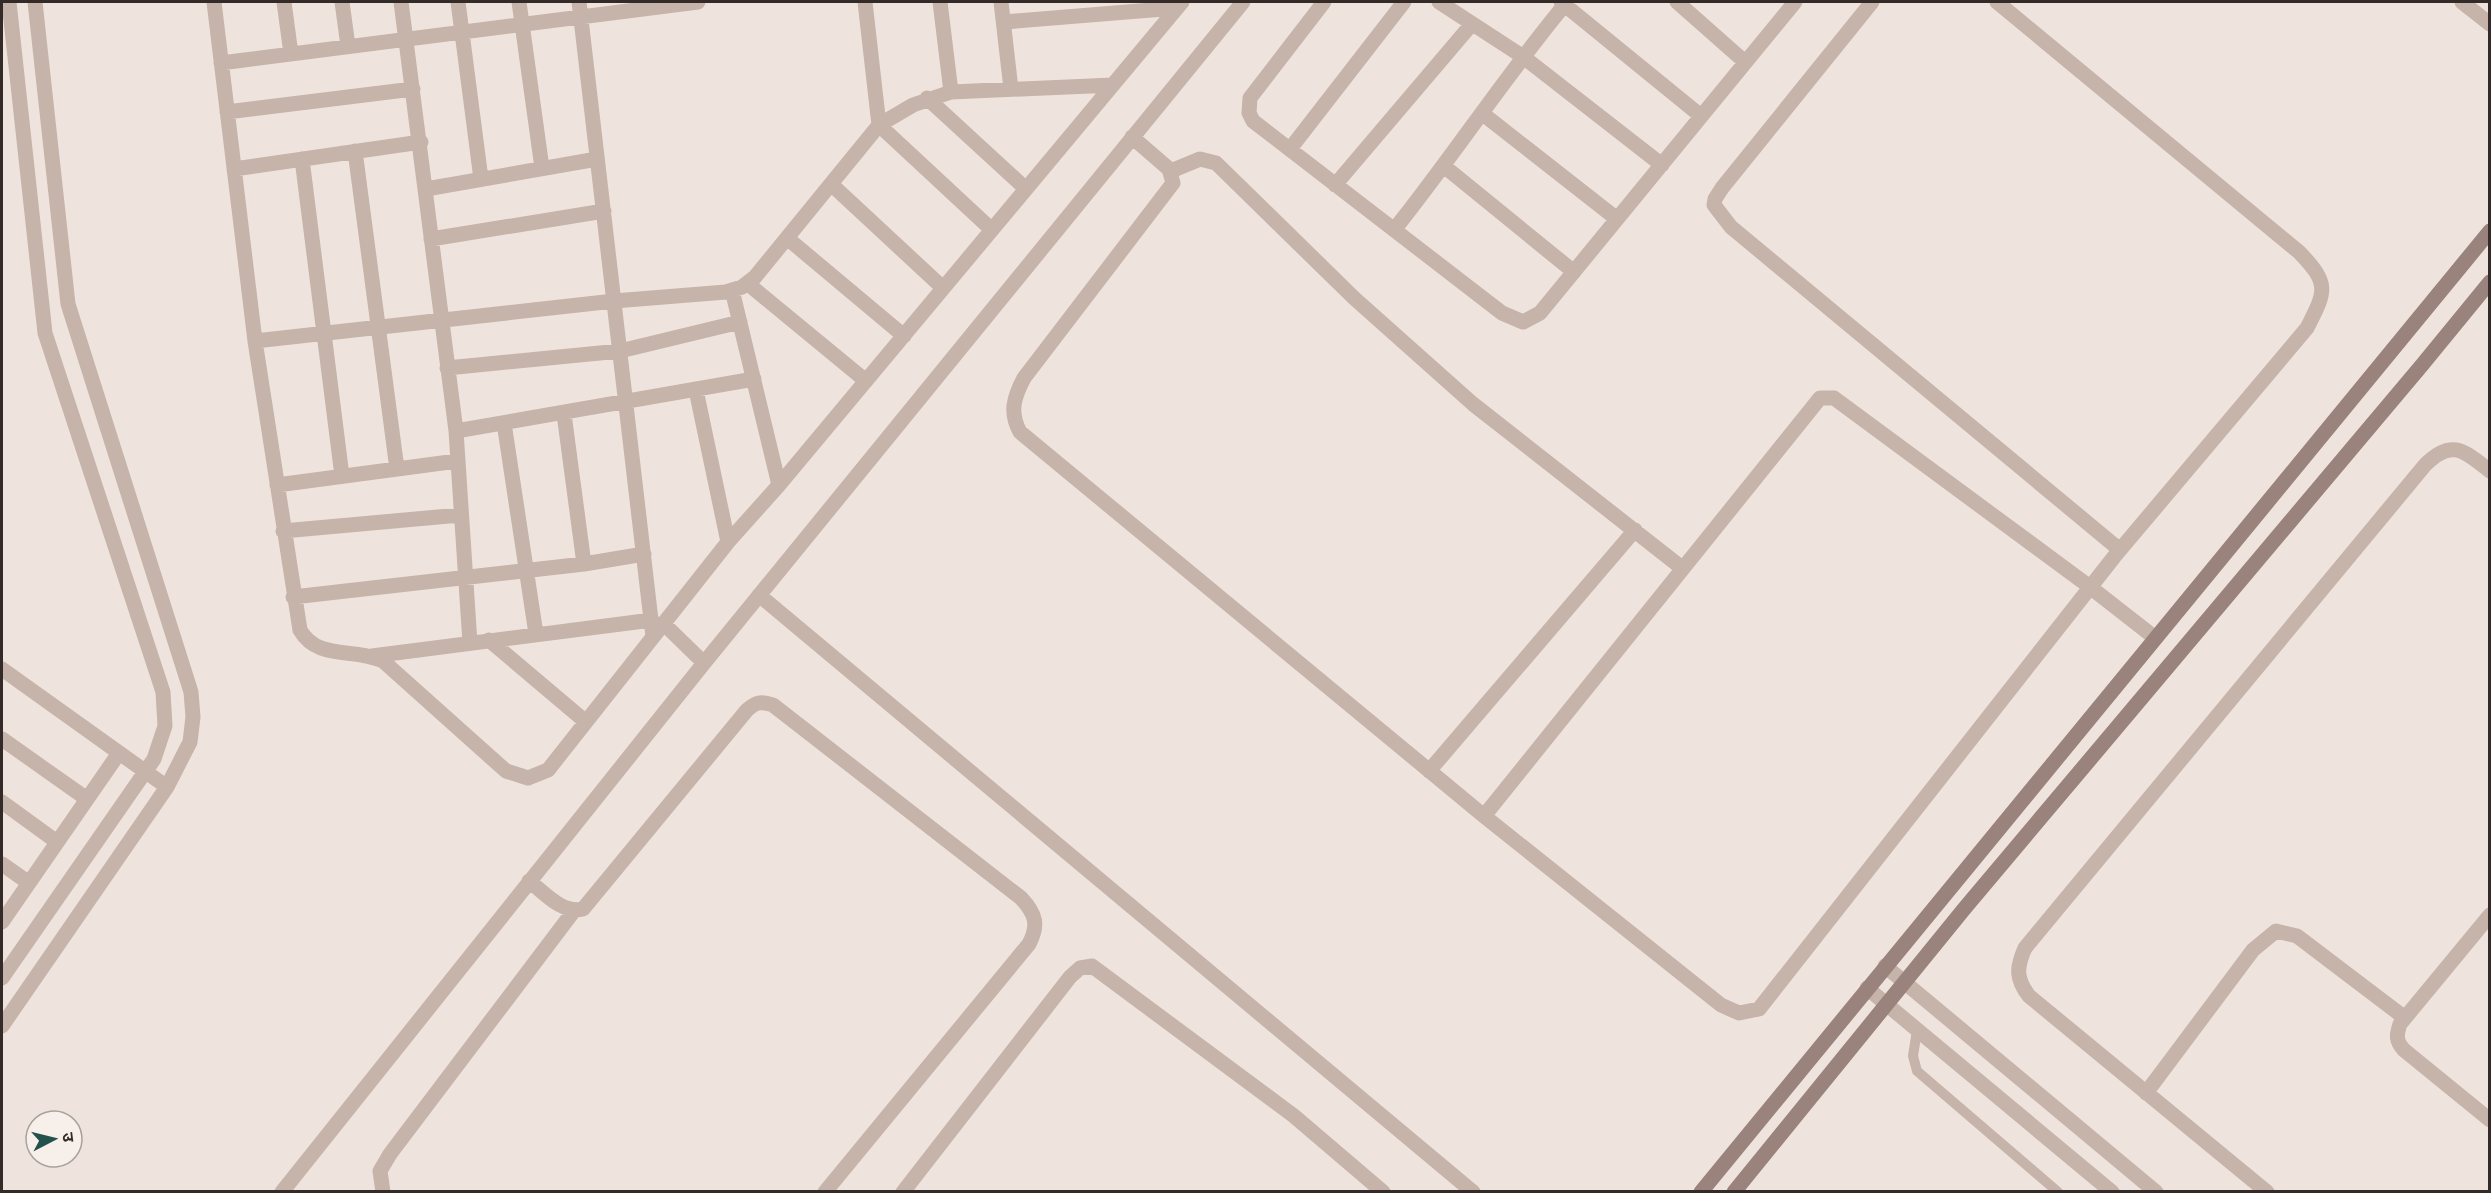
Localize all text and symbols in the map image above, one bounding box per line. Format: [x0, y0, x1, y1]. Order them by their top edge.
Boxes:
north arrow [24, 1109, 84, 1169]
text: उ [58, 1131, 79, 1144]

